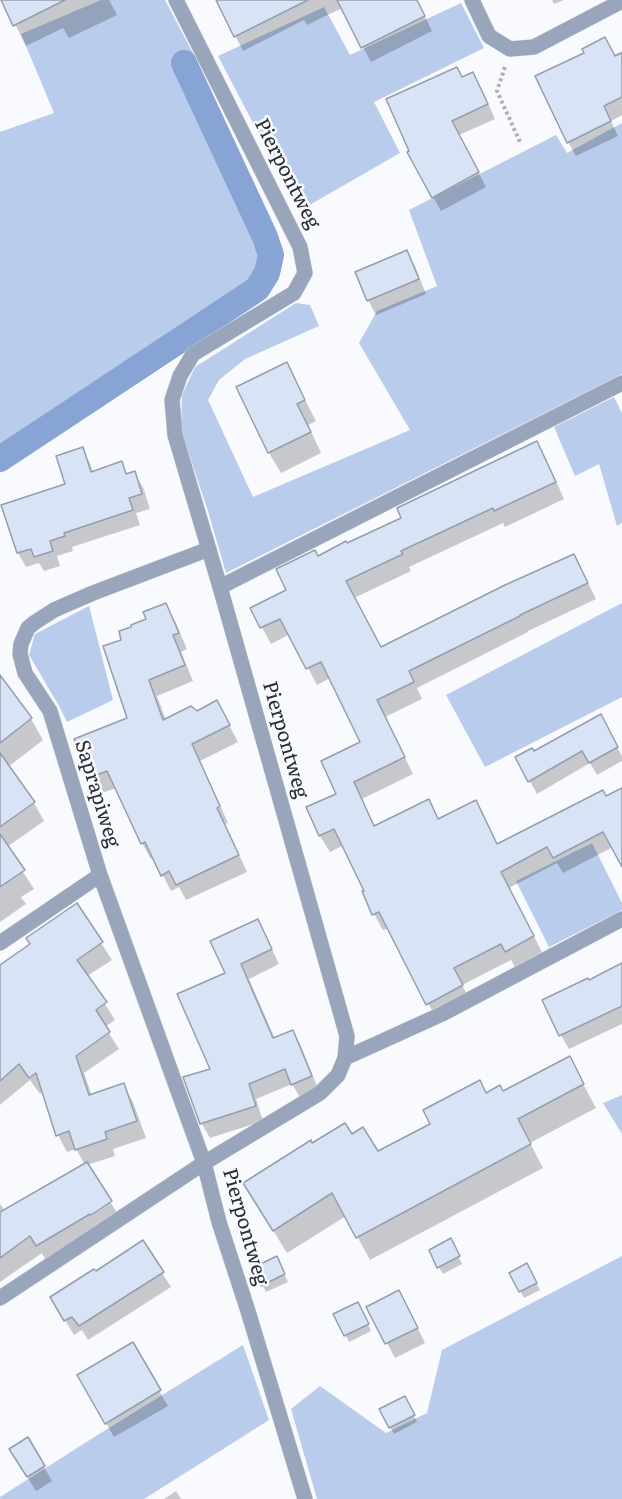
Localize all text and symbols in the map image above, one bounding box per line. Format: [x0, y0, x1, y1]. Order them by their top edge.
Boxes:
street label: Pierpontweg [249, 115, 325, 233]
street label: Pierpontweg [257, 679, 313, 801]
street label: Saprapiweg [69, 737, 125, 851]
street label: Pierpontweg [217, 1166, 273, 1288]

